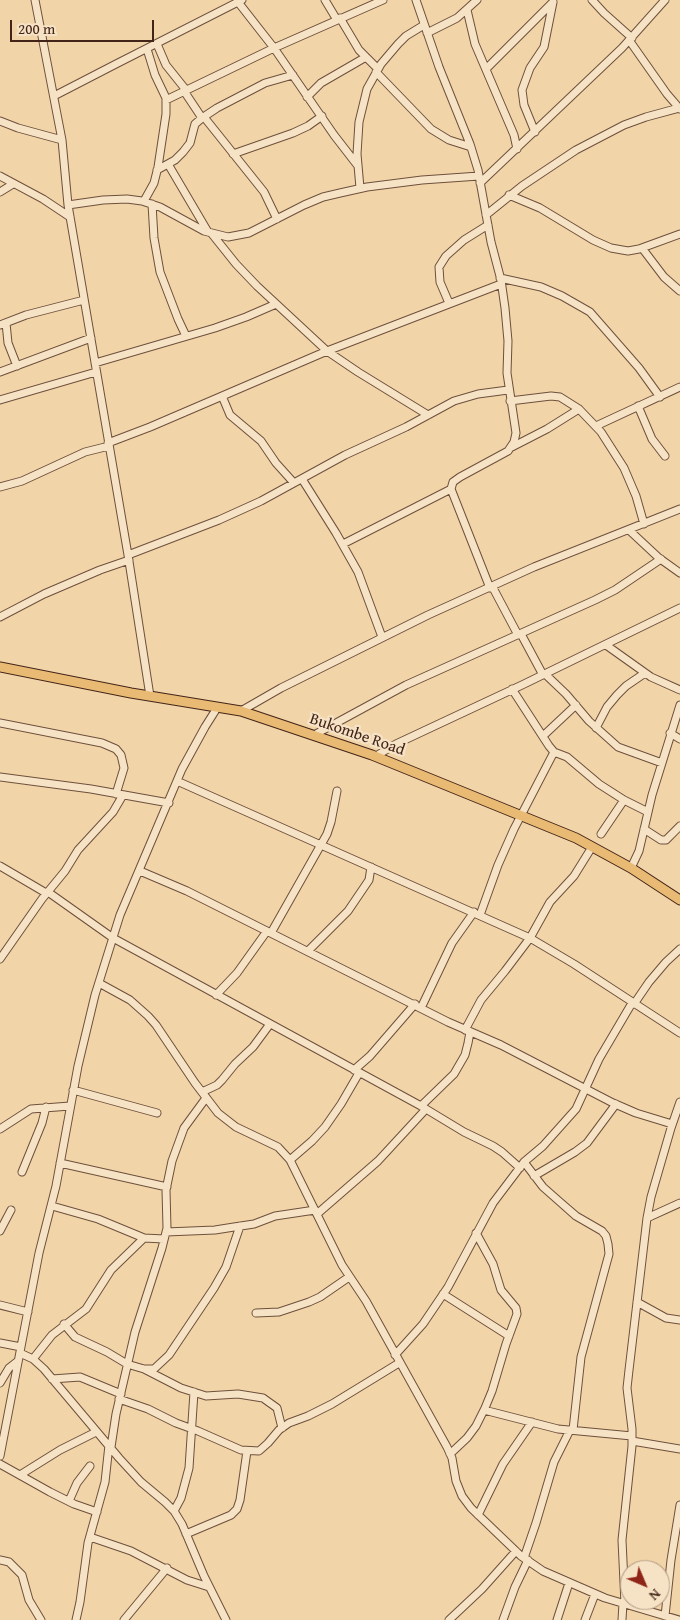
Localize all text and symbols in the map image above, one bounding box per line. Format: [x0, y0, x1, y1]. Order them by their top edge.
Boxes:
scale bar [12, 10, 156, 42]
text: 200 m [18, 18, 55, 39]
street label: Bukombe Road [307, 710, 407, 760]
north arrow [620, 1560, 670, 1610]
text: N [645, 1585, 665, 1605]

